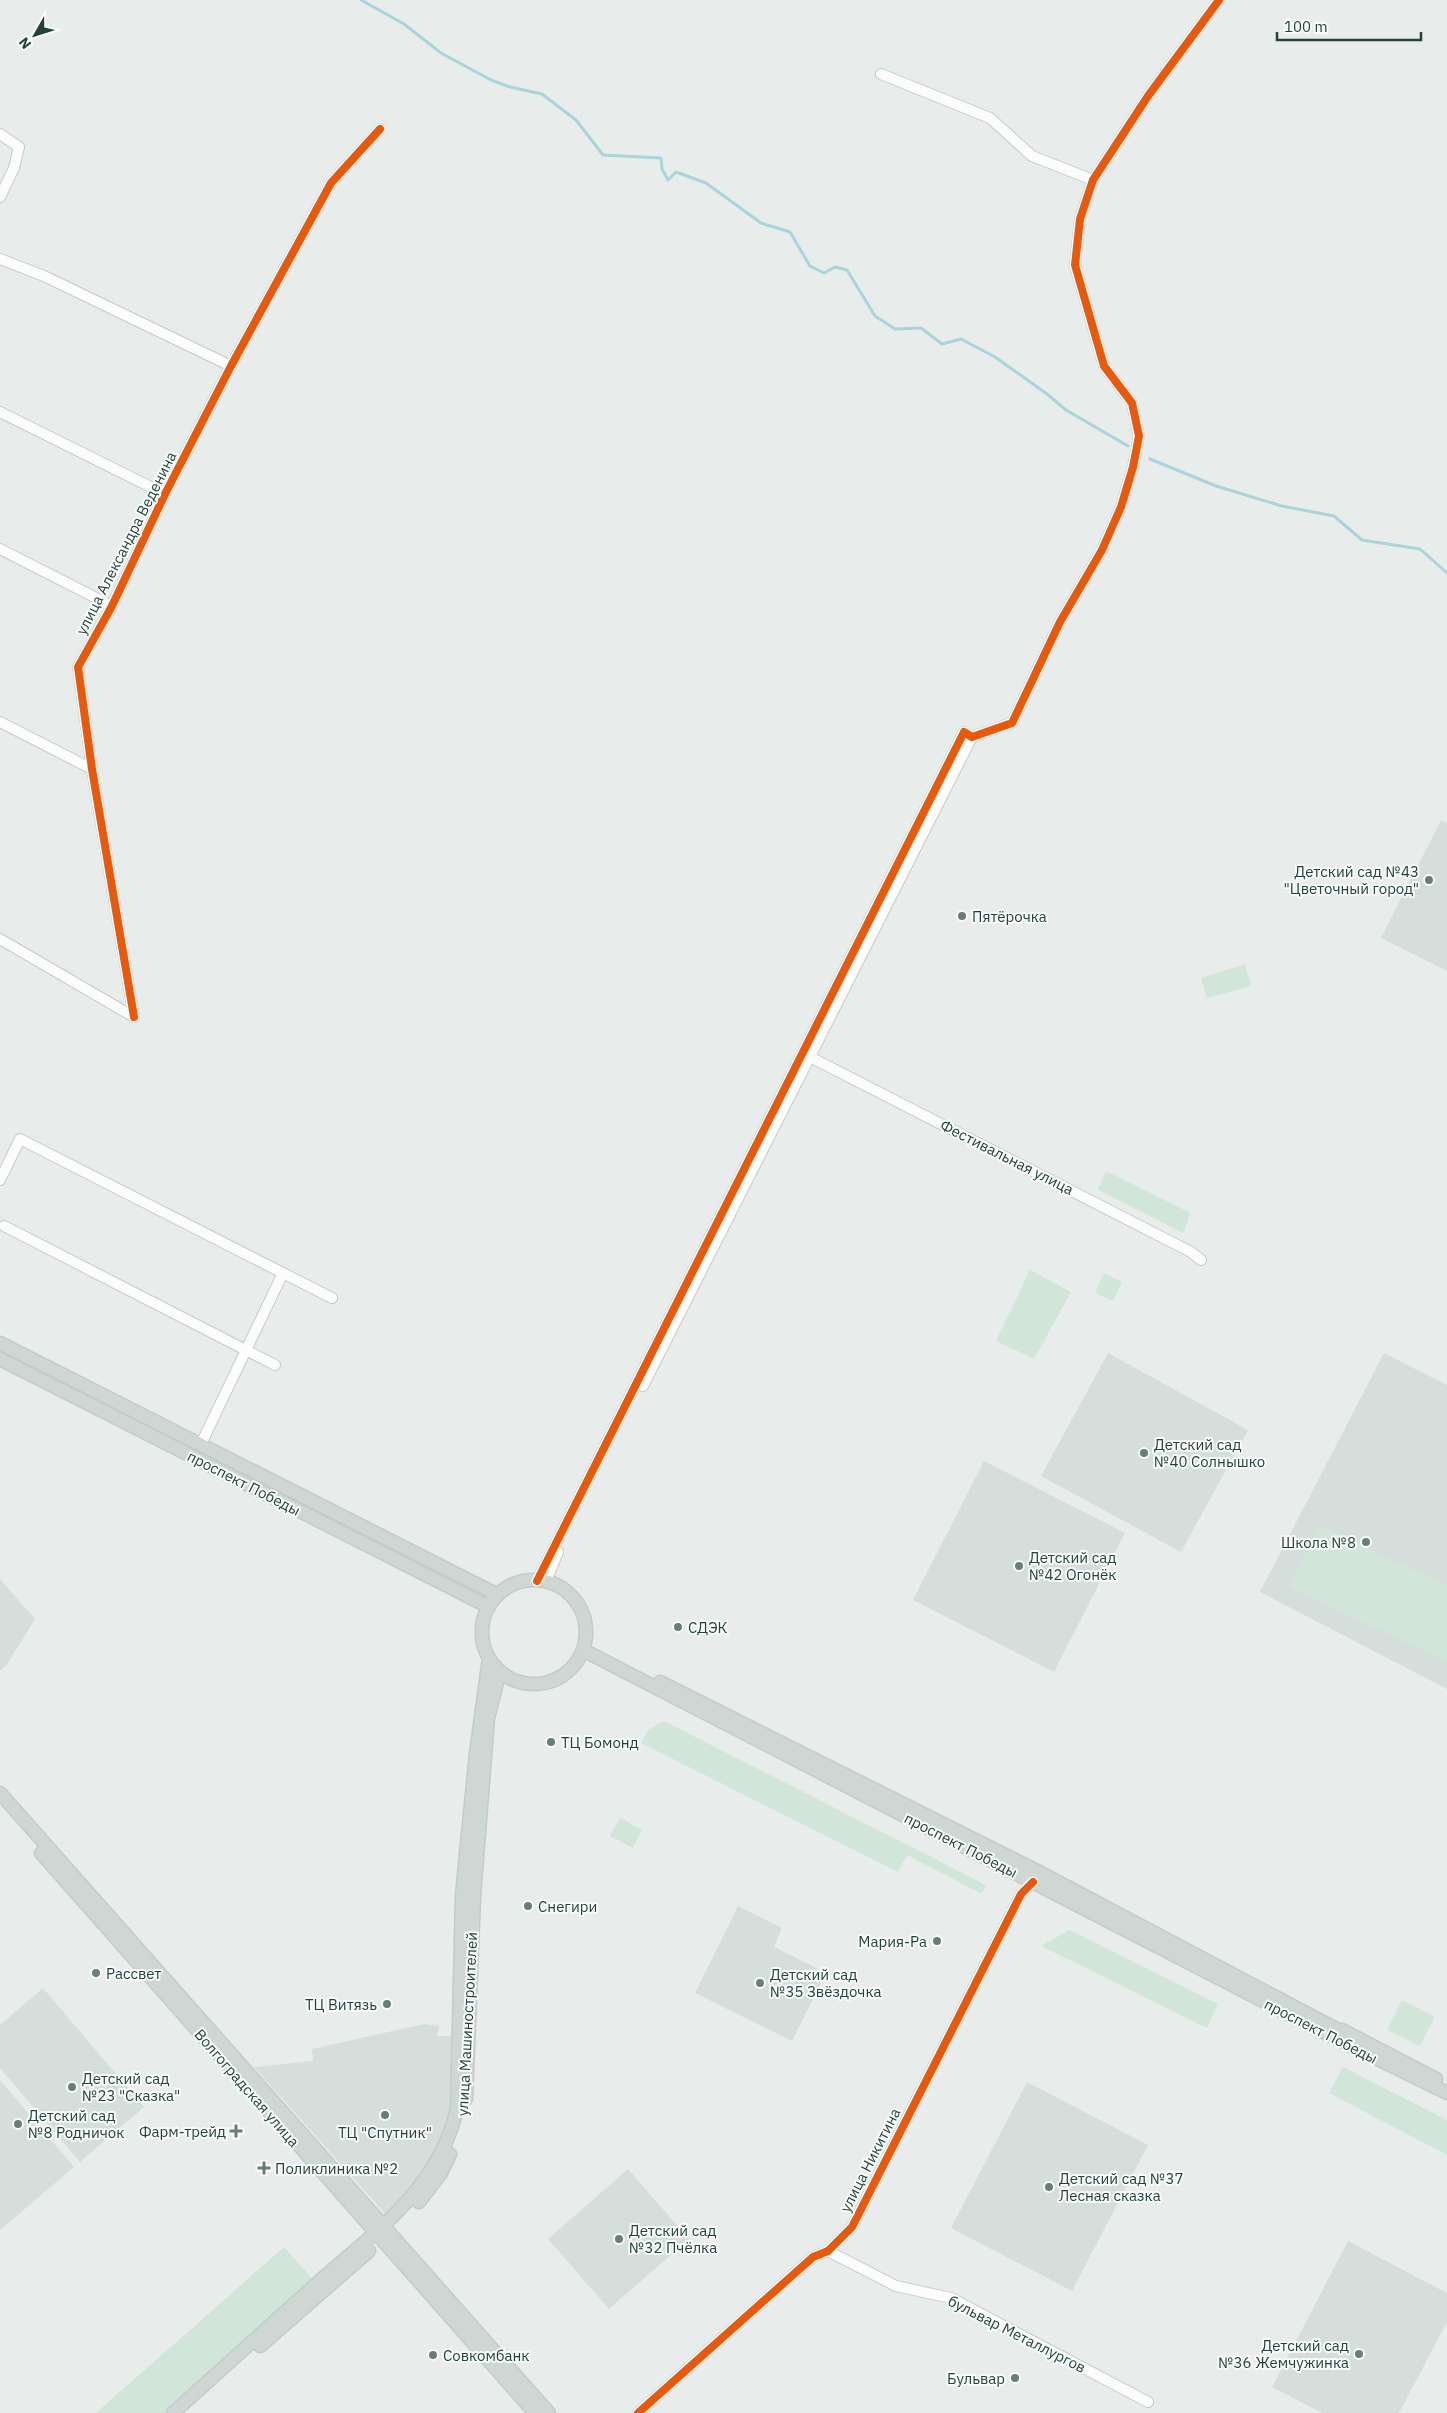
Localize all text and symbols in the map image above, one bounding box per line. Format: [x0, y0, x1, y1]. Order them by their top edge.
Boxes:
north arrow [10, 10, 60, 60]
scale bar [1277, 10, 1421, 42]
text: 100 m [1284, 17, 1328, 36]
text: N [15, 34, 35, 53]
street label: улица Александра Веденина [71, 448, 181, 638]
place label: Детский сад №43 "Цветочный город" [1283, 862, 1419, 898]
marker: Детский сад №43 "Цветочный город" [1423, 874, 1435, 886]
place label: Пятёрочка [972, 907, 1047, 926]
marker: Пятёрочка [956, 910, 968, 922]
street label: Фестивальная улица [937, 1115, 1077, 1199]
place label: Детский сад №40 Солнышко [1154, 1435, 1265, 1471]
street label: проспект Победы [184, 1446, 304, 1520]
marker: Детский сад №40 Солнышко [1138, 1447, 1150, 1459]
place label: Школа №8 [1281, 1533, 1356, 1552]
marker: Школа №8 [1360, 1536, 1372, 1548]
place label: Детский сад №42 Огонёк [1029, 1548, 1117, 1584]
marker: Детский сад №42 Огонёк [1013, 1560, 1025, 1572]
place label: СДЭК [688, 1618, 728, 1637]
marker: СДЭК [672, 1621, 684, 1633]
place label: ТЦ Бомонд [561, 1733, 639, 1752]
marker: ТЦ Бомонд [545, 1736, 557, 1748]
street label: проспект Победы [901, 1808, 1021, 1882]
place label: Снегири [538, 1897, 597, 1916]
marker: Снегири [522, 1900, 534, 1912]
street label: улица Машиностроителей [453, 1931, 481, 2117]
place label: Мария-Ра [858, 1932, 927, 1951]
marker: Мария-Ра [931, 1935, 943, 1947]
place label: Рассвет [106, 1964, 161, 1983]
place label: Детский сад №35 Звёздочка [770, 1965, 882, 2001]
marker: Рассвет [90, 1967, 102, 1979]
marker: Детский сад №35 Звёздочка [754, 1977, 766, 1989]
street label: проспект Победы [1261, 1994, 1381, 2068]
place label: ТЦ Витязь [305, 1995, 377, 2014]
marker: ТЦ Витязь [381, 1998, 393, 2010]
street label: Волгоградская улица [190, 2025, 304, 2151]
place label: Детский сад №23 "Сказка" [82, 2069, 180, 2105]
marker: Детский сад №23 "Сказка" [66, 2081, 78, 2093]
street label: улица Никитина [836, 2105, 904, 2215]
place label: Детский сад №8 Родничок [28, 2106, 124, 2142]
marker: ТЦ "Спутник" [379, 2109, 391, 2121]
marker: Детский сад №8 Родничок [12, 2118, 24, 2130]
place label: Фарм-трейд [139, 2122, 226, 2141]
place label: ТЦ "Спутник" [338, 2123, 432, 2142]
marker: Фарм-трейд [230, 2125, 242, 2137]
place label: Поликлиника №2 [275, 2159, 398, 2178]
marker: Поликлиника №2 [257, 2161, 271, 2175]
place label: Детский сад №37 Лесная сказка [1059, 2169, 1184, 2205]
marker: Детский сад №37 Лесная сказка [1043, 2181, 1055, 2193]
place label: Детский сад №32 Пчёлка [629, 2221, 717, 2257]
marker: Детский сад №32 Пчёлка [613, 2233, 625, 2245]
street label: бульвар Металлургов [945, 2291, 1089, 2377]
place label: Детский сад №36 Жемчужинка [1218, 2336, 1349, 2372]
place label: Совкомбанк [443, 2346, 529, 2365]
marker: Детский сад №36 Жемчужинка [1353, 2348, 1365, 2360]
marker: Совкомбанк [427, 2349, 439, 2361]
place label: Бульвар [947, 2369, 1005, 2388]
marker: Бульвар [1009, 2372, 1021, 2384]

